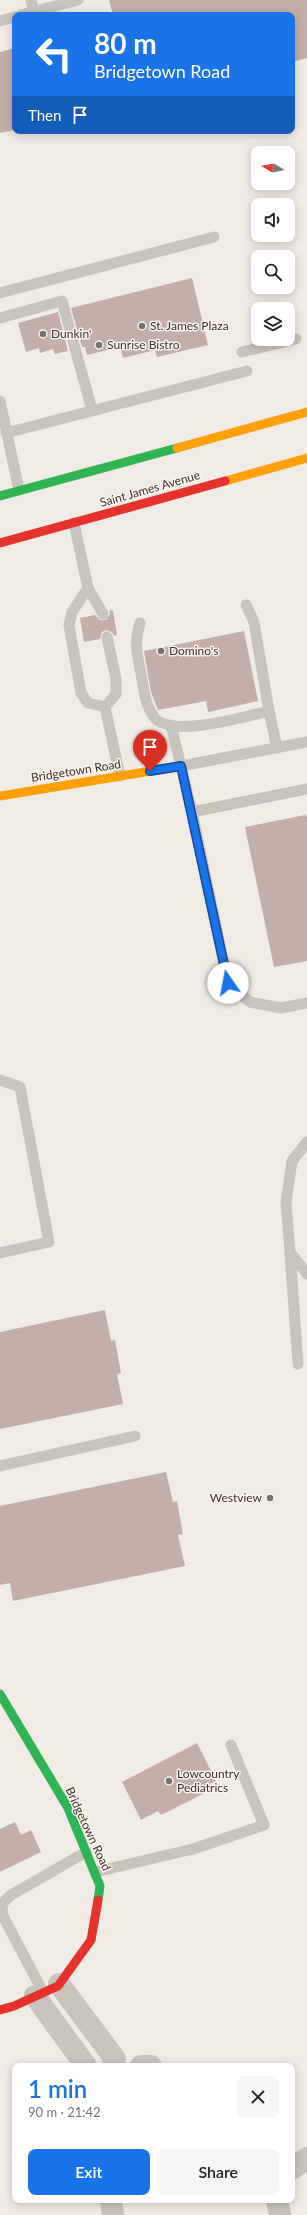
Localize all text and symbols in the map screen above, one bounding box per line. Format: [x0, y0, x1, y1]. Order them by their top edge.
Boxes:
text: 80 m [94, 26, 157, 60]
icon: left [28, 28, 80, 80]
text: Bridgetown Road [94, 60, 230, 82]
icon: arrive [69, 104, 91, 126]
text: Then [28, 106, 61, 124]
north arrow [251, 146, 295, 190]
map controls [251, 146, 295, 346]
button: sound [251, 198, 295, 242]
button: search [251, 250, 295, 294]
button: layers [251, 302, 295, 346]
place label: St. James Plaza [150, 318, 229, 333]
marker: St. James Plaza [137, 321, 147, 331]
place label: Dunkin' [51, 326, 91, 341]
marker: Dunkin' [38, 329, 48, 339]
place label: Sunrise Bistro [107, 337, 180, 352]
marker: Sunrise Bistro [94, 340, 104, 350]
street label: Saint James Avenue [98, 467, 202, 510]
place label: Domino's [169, 643, 218, 658]
marker: Domino's [156, 646, 166, 656]
pin [133, 730, 167, 771]
icon: arrive [139, 736, 161, 758]
street label: Bridgetown Road [30, 756, 122, 785]
position arrow [207, 962, 249, 1004]
place label: Westview [210, 1490, 263, 1505]
marker: Westview [265, 1493, 275, 1503]
place label: Lowcountry Pediatrics [177, 1766, 240, 1795]
marker: Lowcountry Pediatrics [164, 1776, 174, 1786]
street label: Bridgetown Road [62, 1784, 114, 1873]
text: 1 min [28, 2074, 87, 2103]
button: close [237, 2076, 279, 2118]
text: 90 m · 21:42 [28, 2104, 101, 2120]
button: Exit [28, 2149, 150, 2195]
button: Share [158, 2149, 279, 2195]

